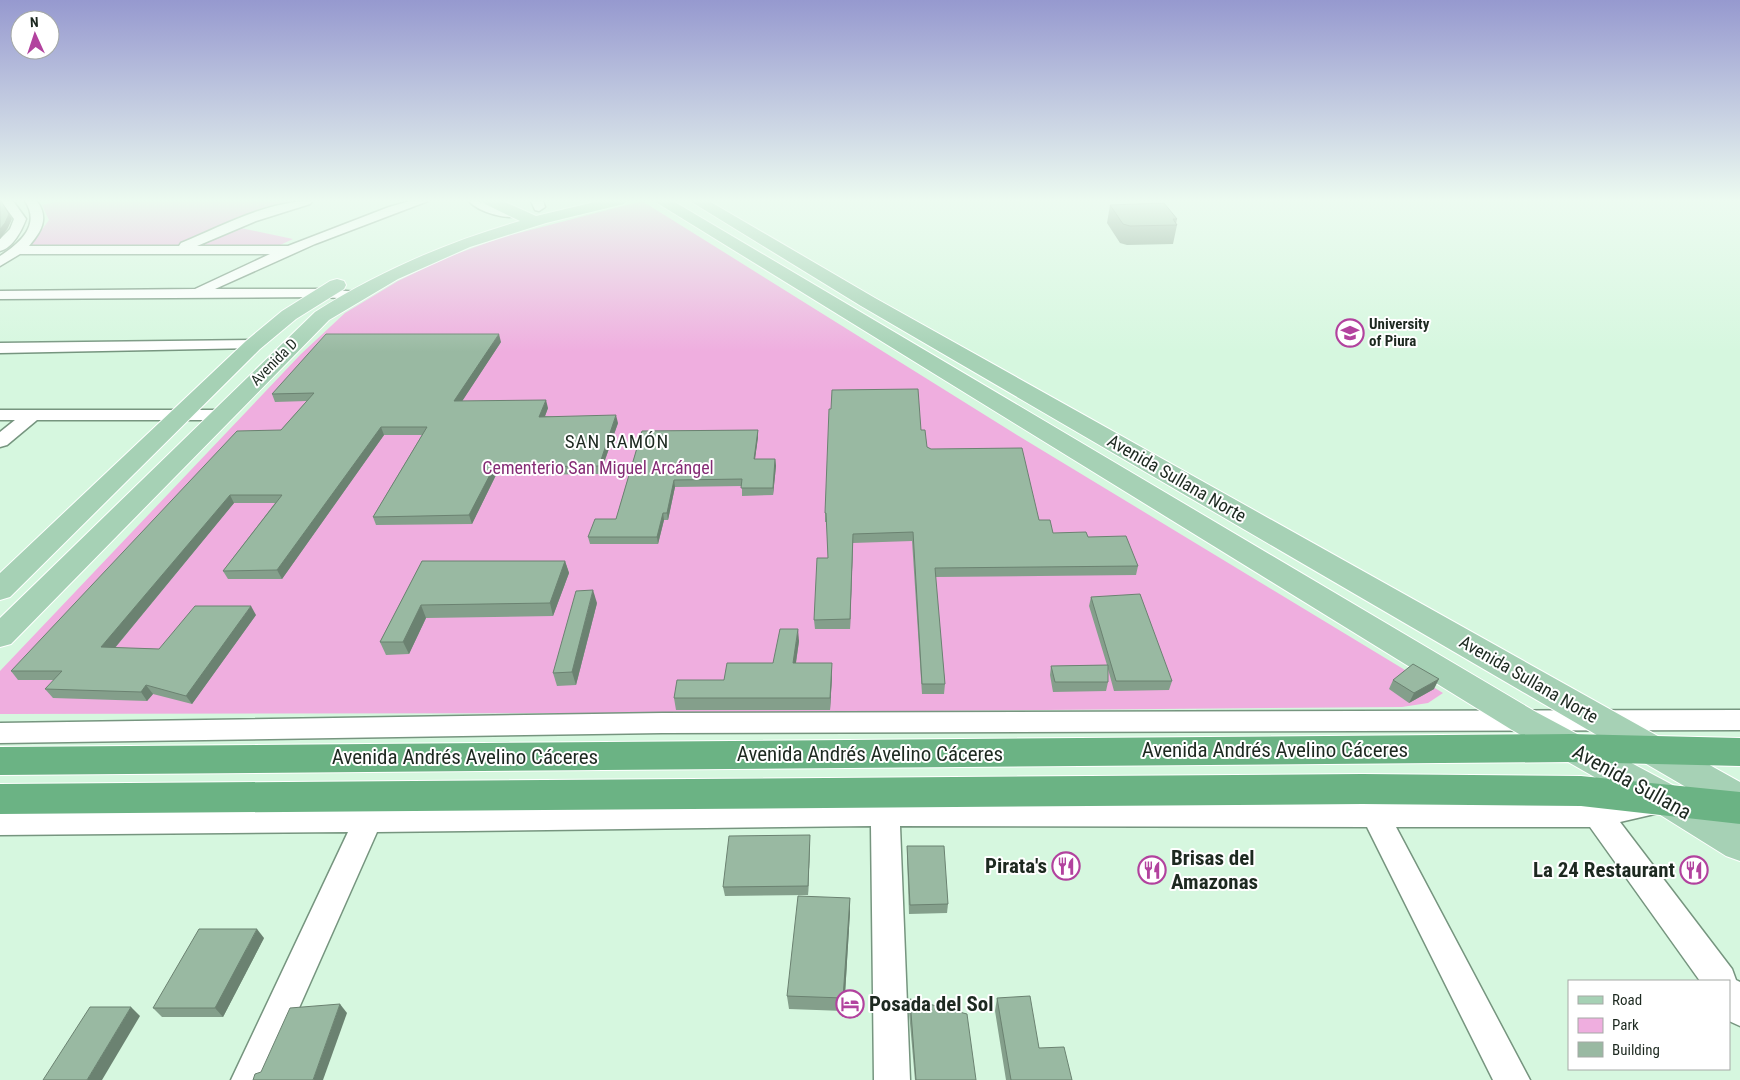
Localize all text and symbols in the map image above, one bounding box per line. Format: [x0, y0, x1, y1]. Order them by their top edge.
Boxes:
north arrow [10, 10, 60, 60]
text: N [30, 14, 39, 30]
place label: University of Piura [1369, 315, 1430, 350]
school or university icon: University of Piura [1335, 318, 1365, 348]
street label: Avenida D [247, 335, 301, 389]
district label: SAN RAMÓN [565, 430, 669, 453]
street label: Avenida Sullana Norte [1104, 430, 1250, 526]
park label: Cementerio San Miguel Arcángel [482, 457, 714, 478]
street label: Avenida Sullana Norte [1456, 631, 1602, 727]
street label: Avenida Andrés Avelino Cáceres [1142, 738, 1408, 762]
street label: Avenida Sullana [1569, 740, 1695, 824]
street label: Avenida Andrés Avelino Cáceres [737, 742, 1003, 766]
street label: Avenida Andrés Avelino Cáceres [332, 745, 598, 769]
place label: Brisas del Amazonas [1171, 846, 1258, 894]
restaurant icon: Pirata's [1051, 851, 1081, 881]
place label: Pirata's [985, 854, 1047, 878]
restaurant icon: Brisas del Amazonas [1137, 855, 1167, 885]
restaurant icon: La 24 Restaurant [1679, 855, 1709, 885]
place label: La 24 Restaurant [1533, 858, 1675, 882]
legend [1568, 980, 1730, 1070]
hotel icon: Posada del Sol [835, 989, 865, 1019]
text: Road [1612, 991, 1642, 1009]
place label: Posada del Sol [869, 992, 993, 1016]
text: Park [1612, 1016, 1639, 1034]
text: Building [1612, 1041, 1660, 1059]

